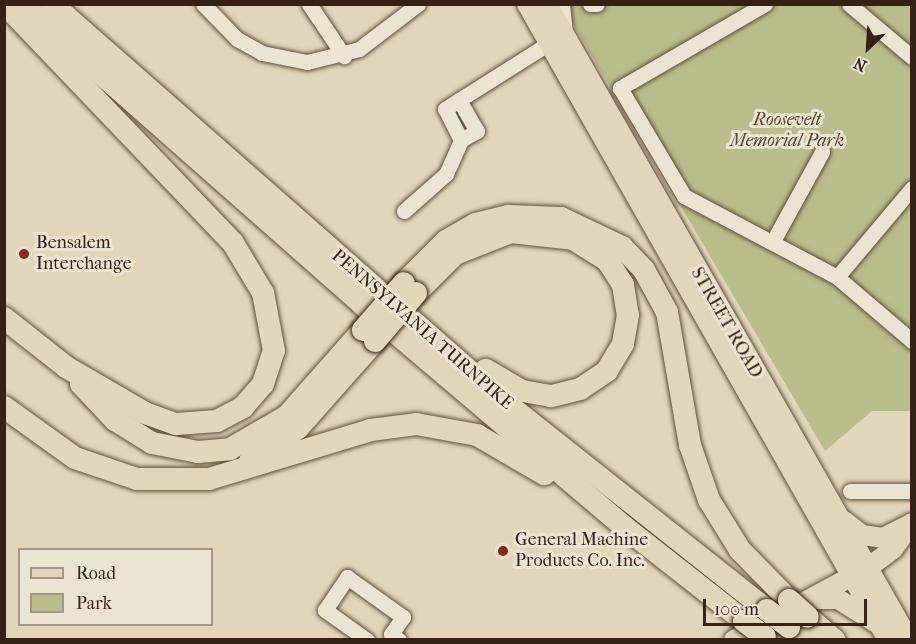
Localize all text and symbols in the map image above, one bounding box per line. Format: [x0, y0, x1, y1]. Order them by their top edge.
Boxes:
north arrow [838, 18, 898, 78]
text: N [851, 54, 870, 76]
park label: Roosevelt Memorial Park [730, 110, 844, 152]
place label: Bensalem Interchange [36, 233, 132, 276]
street label: PENNSYLVANIA TURNPIKE [327, 245, 517, 415]
marker: Bensalem Interchange [17, 247, 31, 261]
street label: STREET ROAD [686, 264, 766, 382]
place label: General Machine Products Co. Inc. [515, 530, 648, 572]
marker: General Machine Products Co. Inc. [496, 544, 510, 558]
legend [18, 548, 213, 626]
text: Road [76, 563, 116, 584]
scale bar [706, 587, 870, 625]
text: Park [76, 593, 112, 614]
text: 100 m [714, 599, 759, 620]

